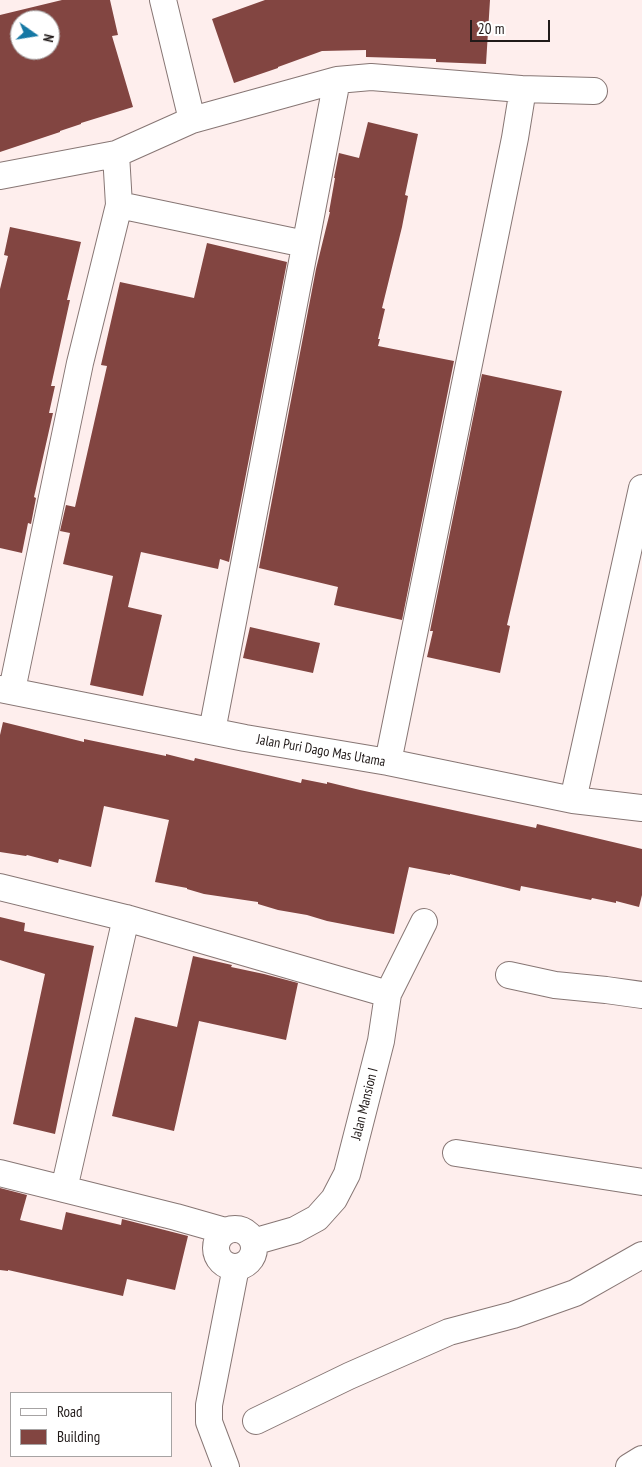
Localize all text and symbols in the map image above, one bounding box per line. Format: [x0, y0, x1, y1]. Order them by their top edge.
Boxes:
north arrow [10, 10, 60, 60]
scale bar [472, 10, 552, 42]
text: 20 m [478, 19, 504, 38]
text: N [39, 32, 58, 44]
street label: Jalan Puri Dago Mas Utama [255, 731, 387, 771]
street label: Jalan Mansion I [348, 1066, 382, 1142]
legend [10, 1392, 172, 1457]
text: Road [57, 1402, 83, 1421]
text: Building [57, 1427, 100, 1446]

